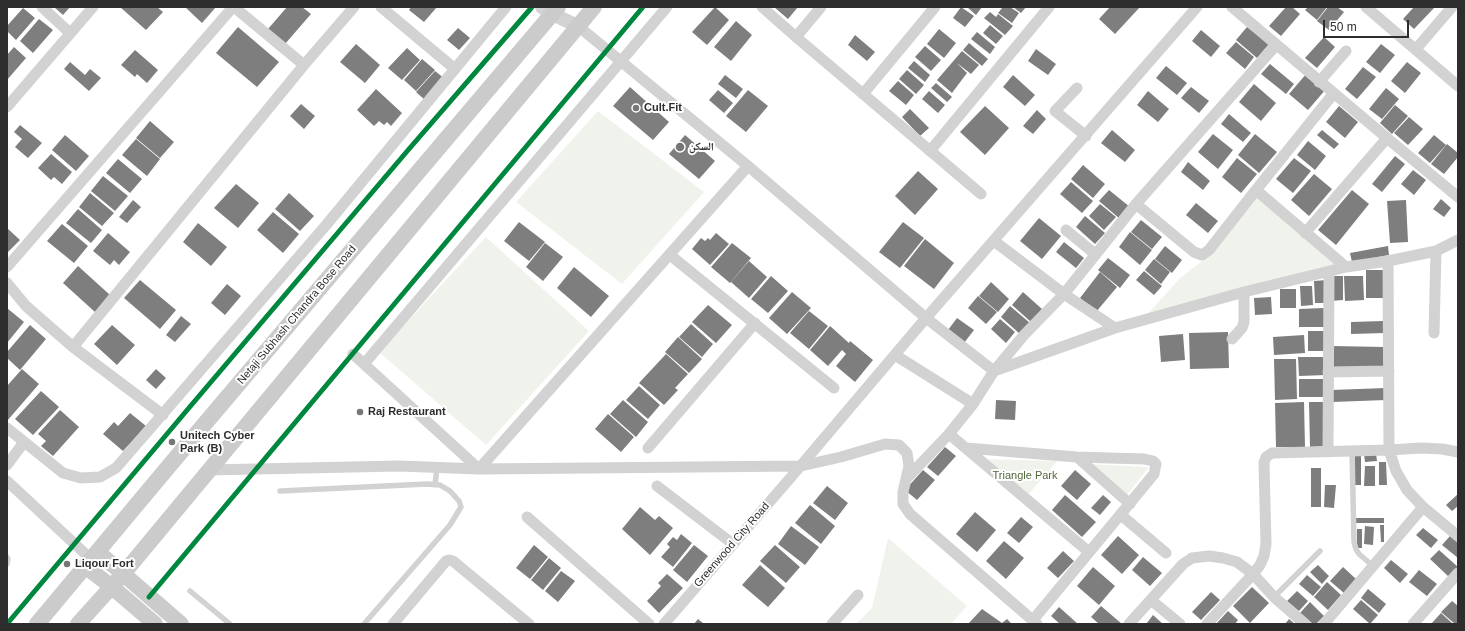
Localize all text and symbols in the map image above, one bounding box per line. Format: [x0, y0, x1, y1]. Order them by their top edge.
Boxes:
scale bar [1325, 12, 1411, 38]
text: 50 m [1330, 20, 1357, 34]
place label: Cult.Fit [644, 101, 682, 115]
marker: Cult.Fit [631, 103, 641, 113]
place label: السكن [689, 140, 714, 154]
marker: السكن [674, 141, 686, 153]
street label: Netaji Subhash Chandra Bose Road [235, 243, 359, 387]
place label: Raj Restaurant [368, 405, 446, 419]
marker: Raj Restaurant [355, 407, 365, 417]
place label: Unitech Cyber Park (B) [180, 429, 255, 455]
marker: Unitech Cyber Park (B) [167, 437, 177, 447]
park label: Triangle Park [992, 469, 1058, 483]
street label: Greenwood City Road [692, 500, 772, 590]
place label: Liqour Fort [75, 557, 134, 571]
marker: Liqour Fort [62, 559, 72, 569]

